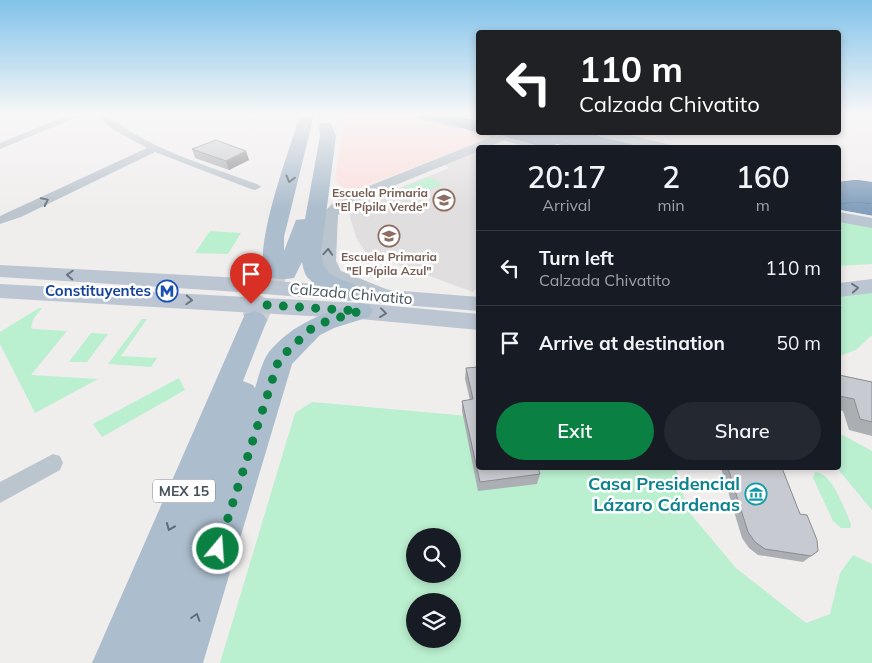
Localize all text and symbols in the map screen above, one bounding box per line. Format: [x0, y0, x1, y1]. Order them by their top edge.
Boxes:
text: 110 m [579, 47, 683, 91]
icon: left [496, 50, 561, 115]
text: Calzada Chivatito [579, 90, 760, 118]
text: 20:17 [527, 158, 606, 196]
text: 2 [662, 158, 680, 196]
text: 160 [736, 158, 790, 196]
one-way arrow [285, 175, 295, 183]
place label: Escuela Primaria "El Pípila Verde" [332, 185, 428, 214]
school or university icon: Escuela Primaria "El Pípila Verde" [432, 188, 456, 212]
text: Arrival [542, 195, 591, 215]
text: min [657, 195, 685, 215]
text: m [756, 195, 770, 215]
one-way arrow [40, 197, 49, 207]
school or university icon: Escuela Primaria "El Pípila Azul" [377, 224, 401, 248]
text: Turn left [539, 246, 614, 270]
one-way arrow [322, 248, 333, 256]
place label: Escuela Primaria "El Pípila Azul" [341, 249, 437, 278]
pin [230, 253, 272, 304]
icon: left [496, 254, 524, 282]
text: 110 m [765, 256, 821, 280]
icon: arrive [237, 260, 265, 288]
one-way arrow [66, 270, 74, 281]
text: Calzada Chivatito [539, 270, 670, 290]
metro station icon: Constituyentes [155, 279, 179, 303]
street label: Calzada Chivatito [289, 279, 413, 308]
place label: Constituyentes [45, 281, 151, 300]
one-way arrow [852, 283, 860, 294]
one-way arrow [185, 295, 193, 306]
one-way arrow [380, 307, 388, 318]
icon: arrive [496, 329, 524, 357]
text: Arrive at destination [539, 331, 725, 355]
text: 50 m [777, 331, 821, 355]
button: Exit [496, 402, 654, 460]
button: Share [664, 402, 821, 460]
place label: Casa Presidencial Lázaro Cárdenas [588, 472, 740, 516]
road number: MEX 15 [153, 480, 215, 502]
museum icon: Casa Presidencial Lázaro Cárdenas [744, 482, 768, 506]
one-way arrow [165, 522, 176, 531]
position arrow [191, 522, 243, 574]
map controls [406, 528, 461, 648]
button: search [406, 528, 461, 583]
button: layers [406, 593, 461, 648]
one-way arrow [191, 613, 201, 621]

